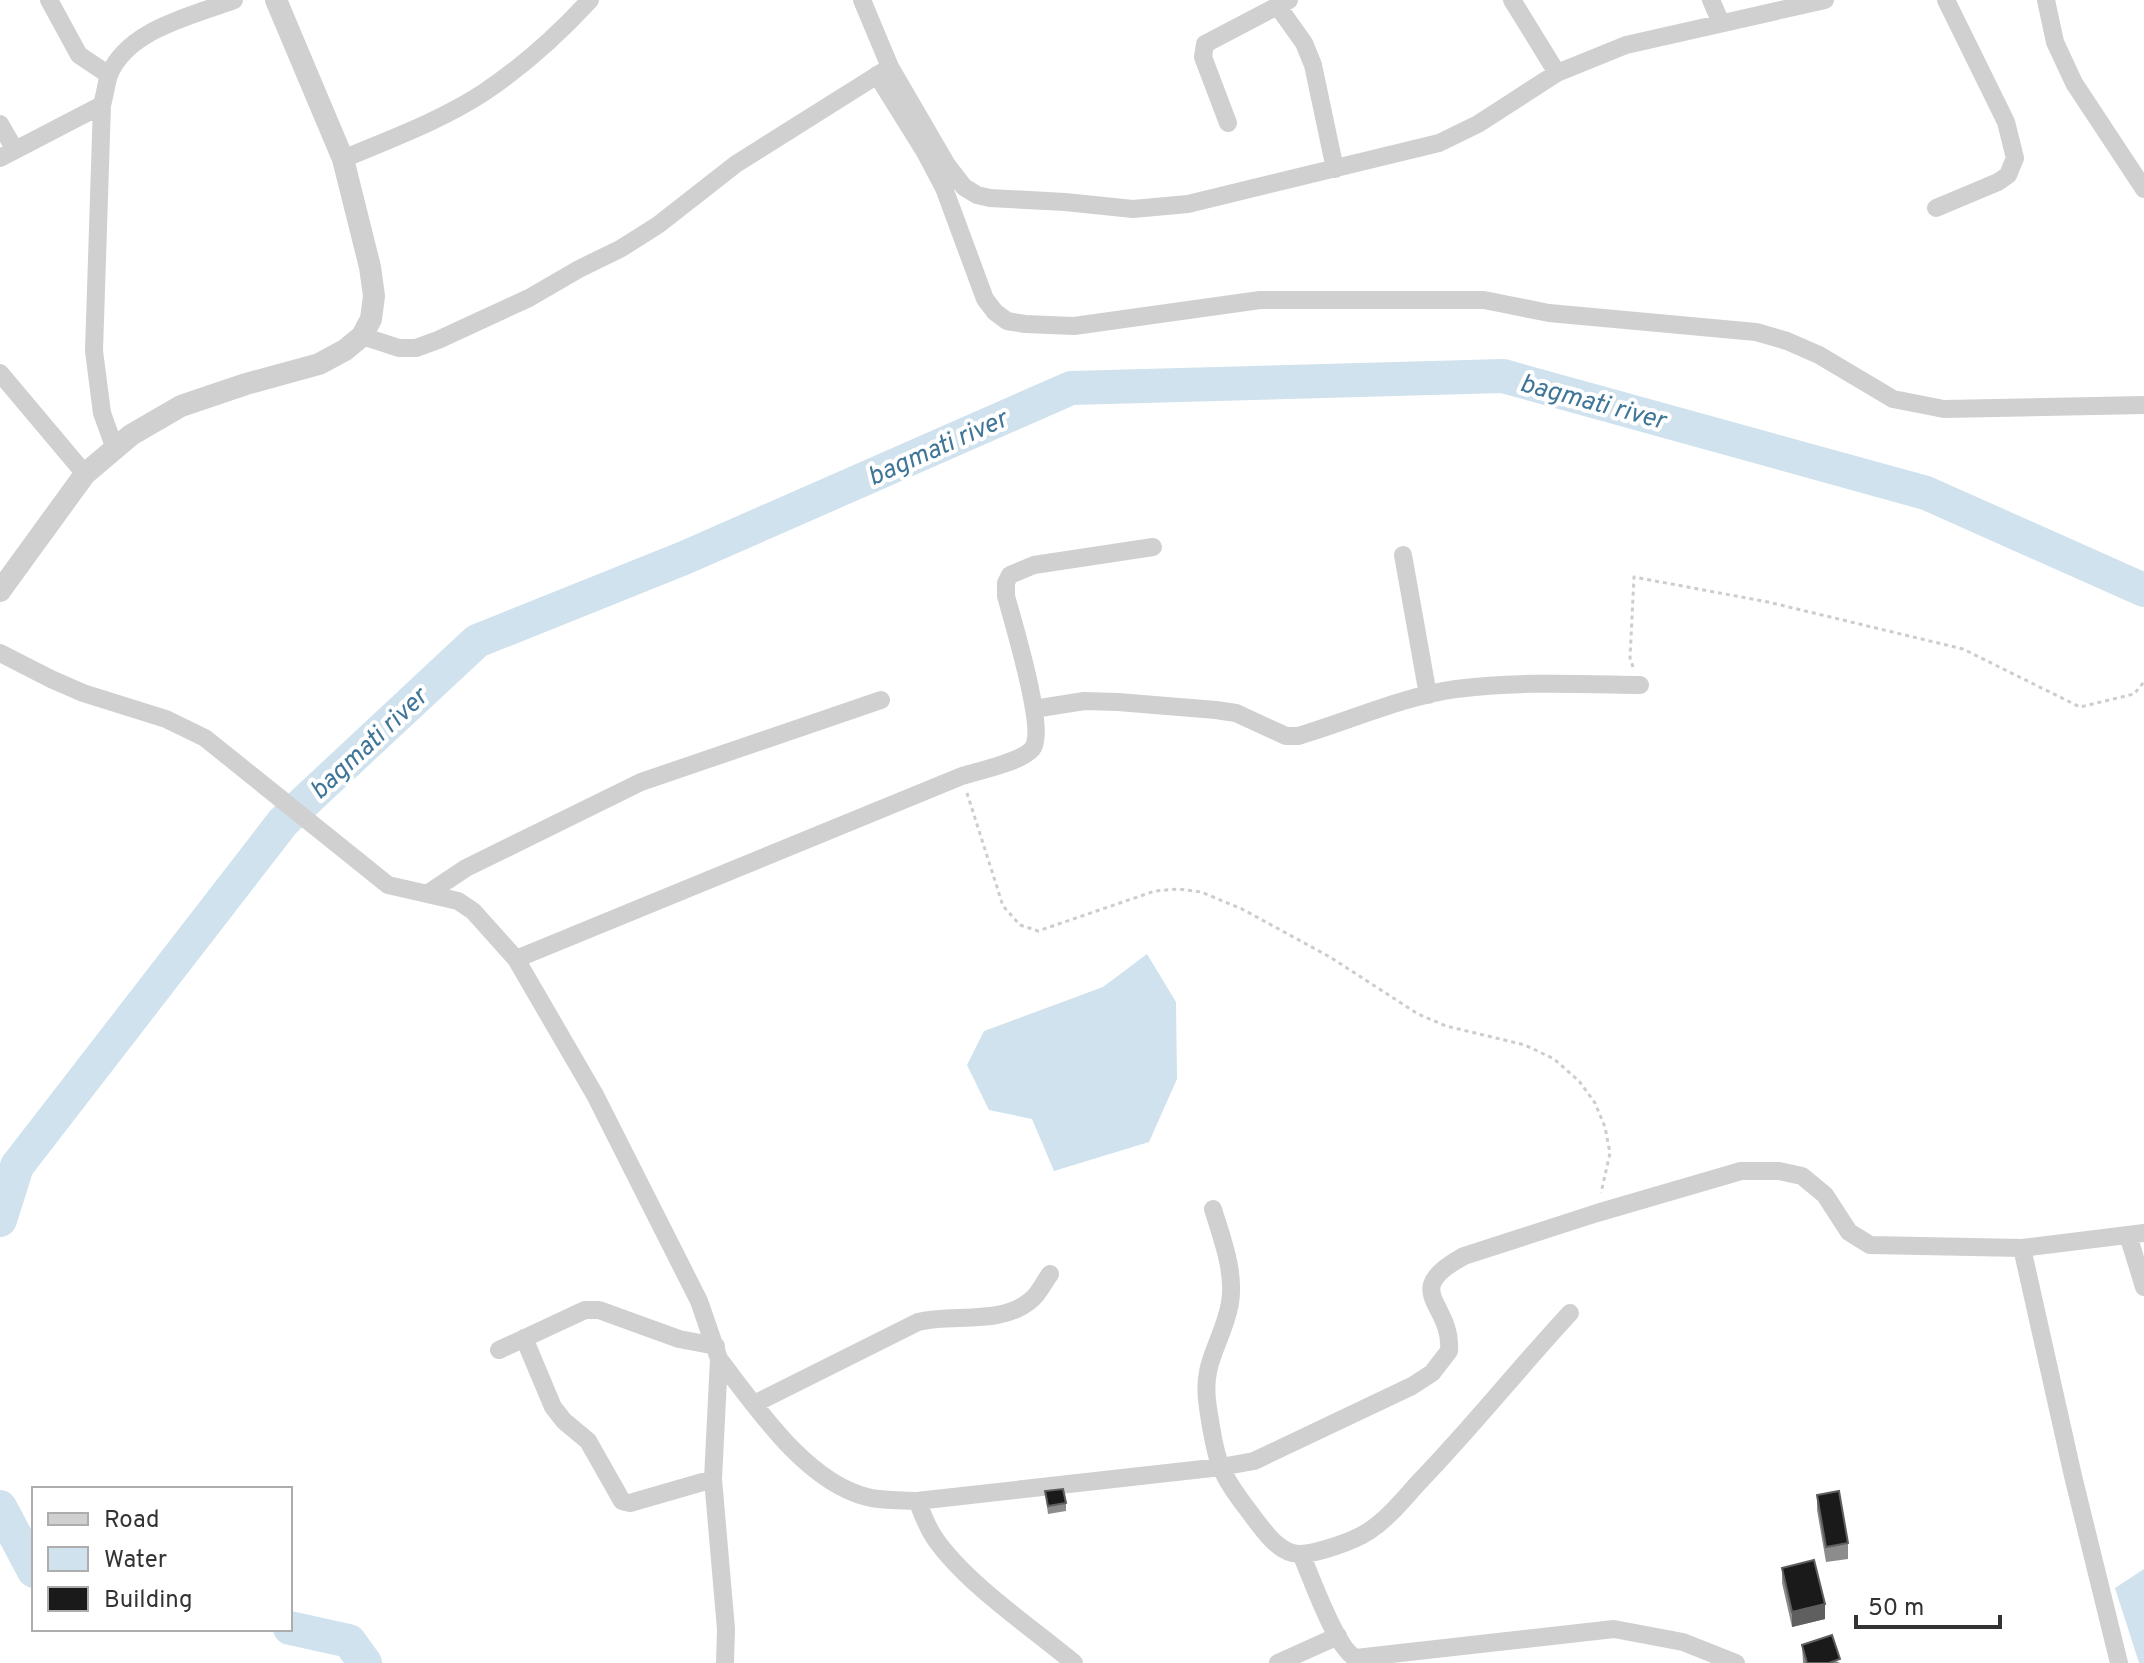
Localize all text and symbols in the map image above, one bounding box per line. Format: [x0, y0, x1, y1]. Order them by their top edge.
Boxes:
water label: bagmati river [1516, 368, 1671, 439]
water label: bagmati river [863, 403, 1015, 495]
water label: bagmati river [304, 680, 437, 808]
legend [32, 1487, 292, 1631]
text: Road [104, 1506, 160, 1536]
text: Water [104, 1546, 167, 1576]
scale bar [1856, 1579, 2000, 1629]
text: Building [104, 1586, 193, 1616]
text: 50 m [1868, 1594, 1924, 1624]

